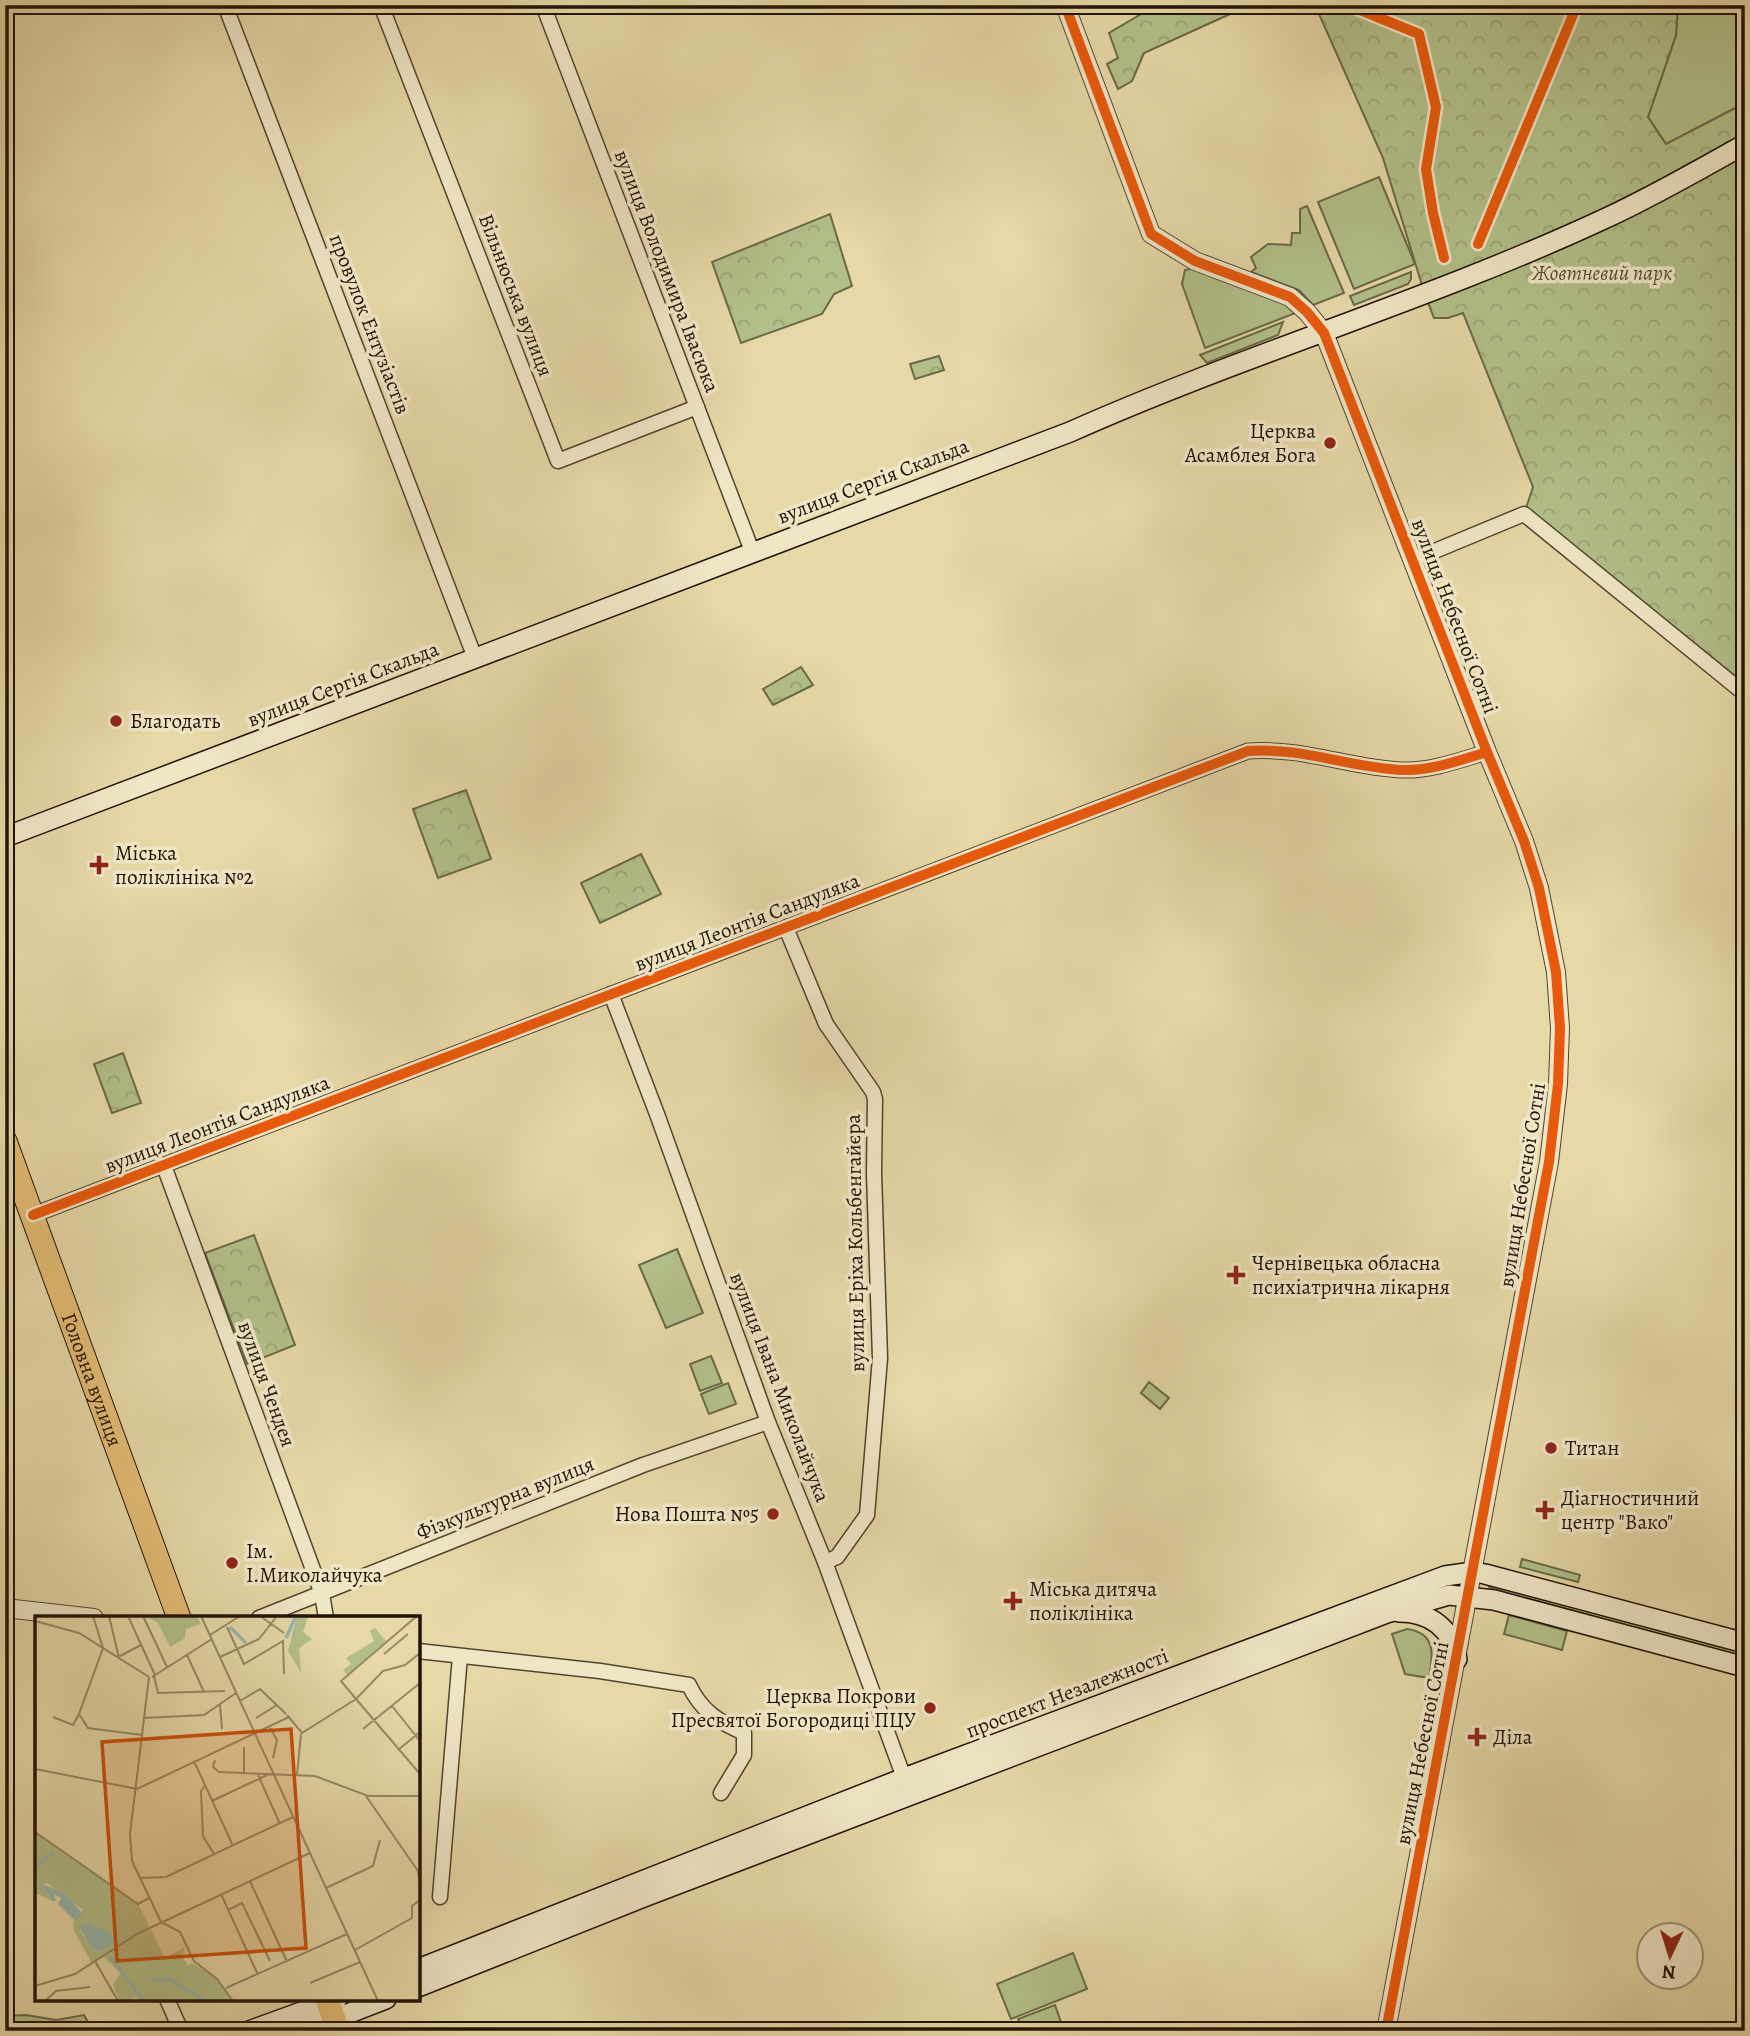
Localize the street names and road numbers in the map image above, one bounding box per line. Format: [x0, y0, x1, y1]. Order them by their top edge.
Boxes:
street label: вулиця Володимира Івасюка [608, 146, 726, 397]
street label: Вільнюська вулиця [472, 210, 560, 380]
street label: провулок Ентузіастів [323, 230, 417, 418]
street label: вулиця Сергія Скальда [773, 431, 973, 530]
street label: вулиця Небесної Сотні [1405, 515, 1505, 718]
street label: вулиця Сергія Скальда [243, 634, 443, 733]
street label: вулиця Леонтія Сандуляка [630, 866, 864, 978]
street label: вулиця Леонтія Сандуляка [100, 1068, 334, 1180]
street label: вулиця Небесної Сотні [1492, 1081, 1552, 1289]
street label: вулиця Еріха Кольбенгайєра [839, 1113, 871, 1372]
street label: вулиця Івана Миколайчука [723, 1268, 837, 1506]
street label: Головна вулиця [55, 1309, 129, 1451]
street label: вулиця Чендея [231, 1317, 303, 1451]
street label: Фізкультурна вулиця [412, 1449, 598, 1547]
street label: вулиця Небесної Сотні [1389, 1639, 1455, 1847]
street label: проспект Незалежності [962, 1641, 1172, 1745]

